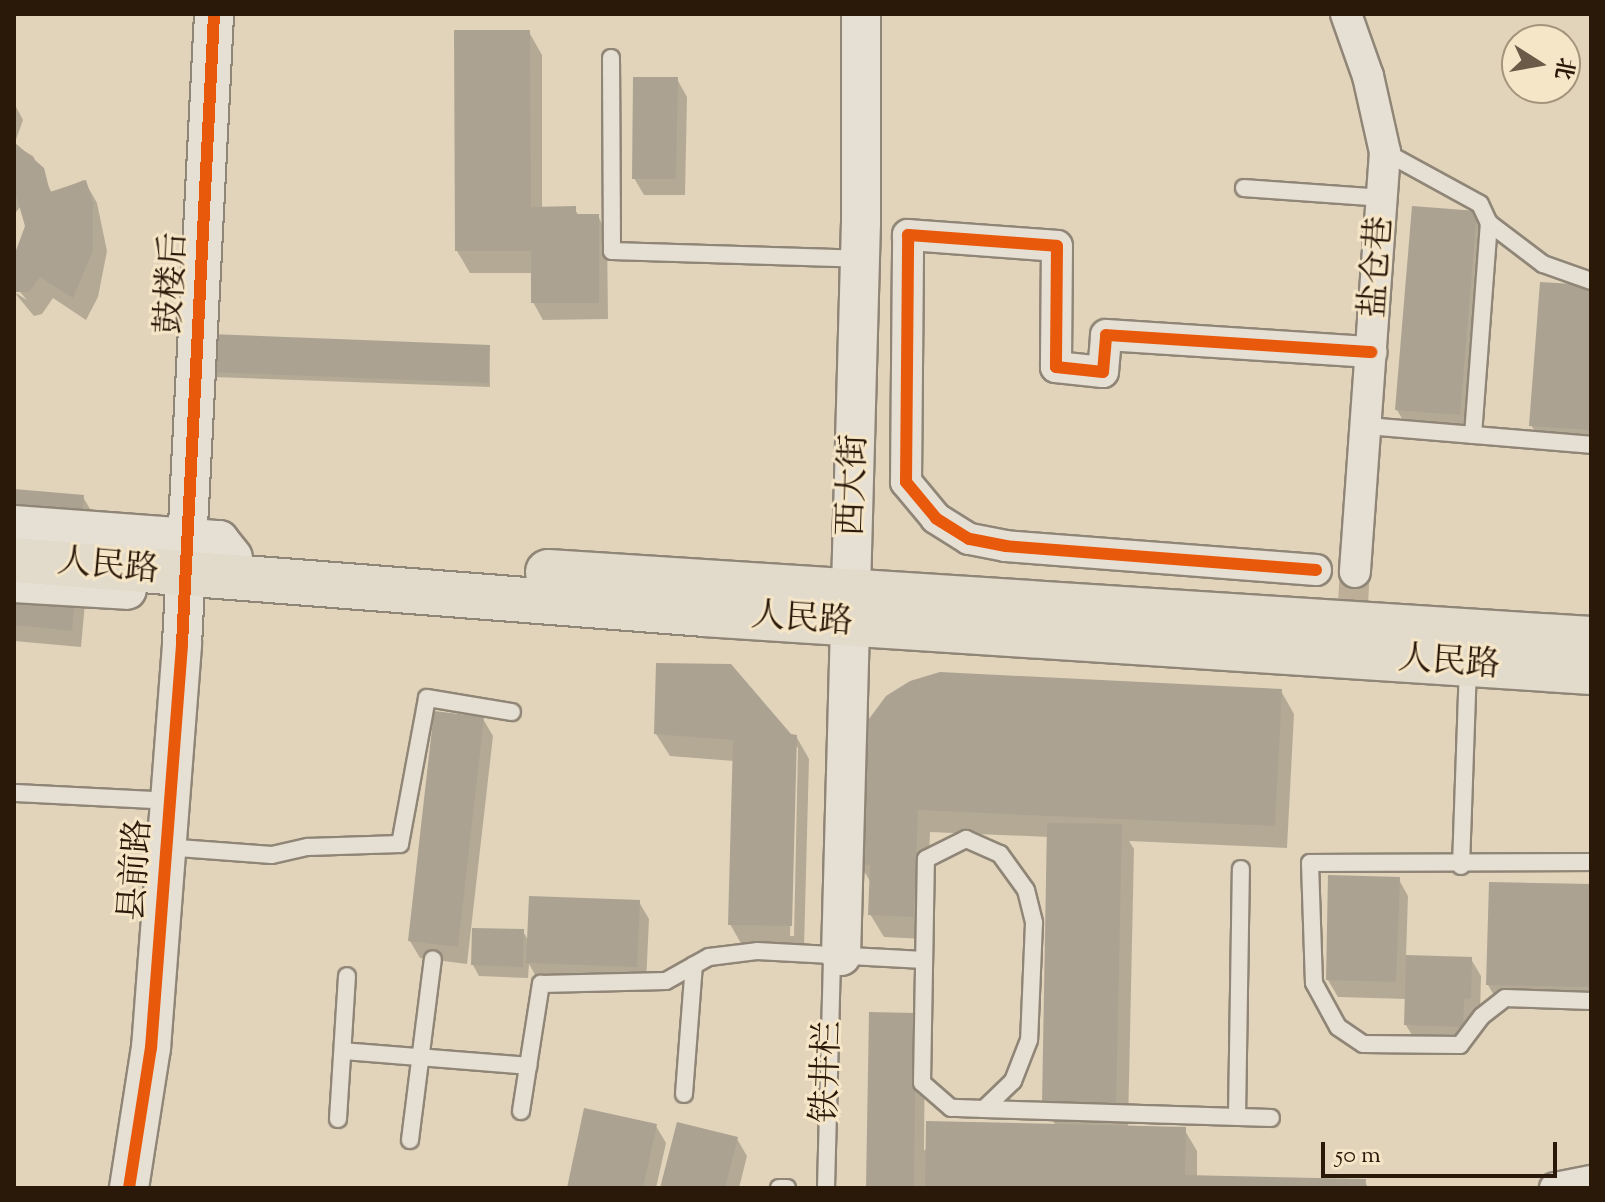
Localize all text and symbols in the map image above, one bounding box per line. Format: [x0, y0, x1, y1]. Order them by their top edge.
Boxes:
north arrow [1501, 24, 1581, 104]
text: 北 [1545, 54, 1580, 82]
street label: 盐仓巷 [1354, 215, 1402, 319]
street label: 鼓楼后 [150, 231, 196, 335]
street label: 西大街 [832, 433, 876, 537]
street label: 人民路 [55, 542, 161, 592]
street label: 人民路 [750, 596, 854, 644]
street label: 人民路 [1397, 639, 1501, 687]
street label: 县前路 [113, 818, 161, 922]
street label: 铁井栏 [806, 1020, 850, 1124]
scale bar [1325, 1126, 1561, 1176]
text: 50 m [1335, 1139, 1381, 1173]

